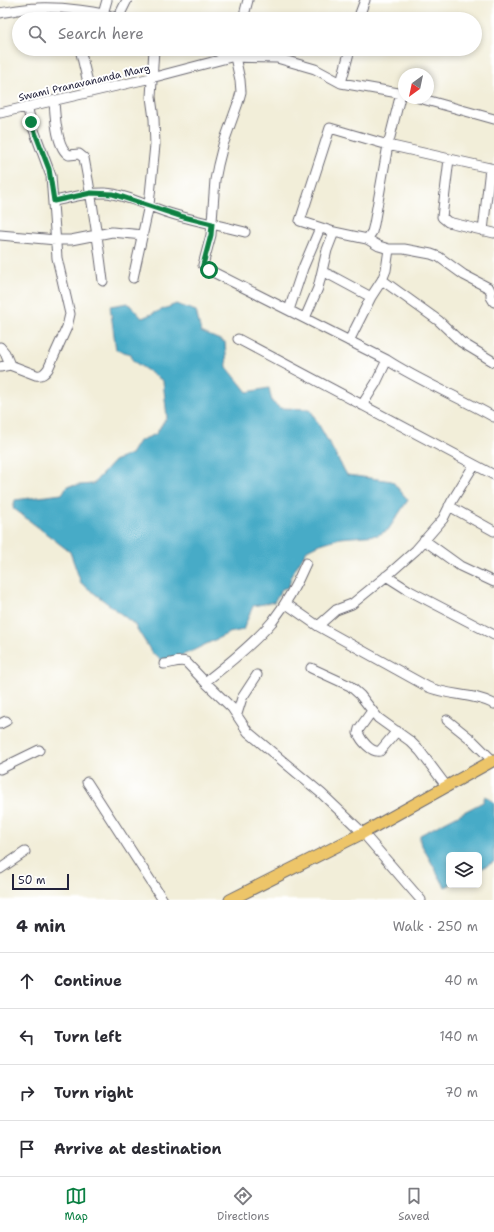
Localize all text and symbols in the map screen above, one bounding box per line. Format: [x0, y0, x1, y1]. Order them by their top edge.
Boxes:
search box [12, 12, 482, 56]
icon: search [26, 23, 48, 45]
text: Search here [58, 24, 144, 44]
street label: Swami Pranavananda Marg [17, 61, 151, 104]
north arrow [398, 68, 434, 104]
route end [22, 113, 40, 131]
route start [200, 261, 218, 279]
map controls [446, 852, 482, 888]
button: layers [446, 852, 482, 888]
scale bar [12, 872, 69, 891]
text: 50 m [18, 873, 46, 888]
text: 4 min [16, 915, 66, 937]
text: Walk · 250 m [393, 918, 478, 935]
icon: ahead [16, 970, 38, 992]
text: Continue [54, 971, 122, 991]
text: 40 m [444, 972, 478, 989]
icon: left [16, 1026, 38, 1048]
text: Turn left [54, 1027, 122, 1047]
text: 140 m [439, 1028, 478, 1045]
icon: right [16, 1082, 38, 1104]
text: Turn right [54, 1083, 134, 1103]
text: 70 m [444, 1084, 478, 1101]
icon: arrive [16, 1138, 38, 1160]
text: Arrive at destination [54, 1139, 222, 1159]
tab: Map [64, 1185, 88, 1224]
tab: Directions [217, 1185, 269, 1224]
tab: Saved [398, 1185, 430, 1224]

